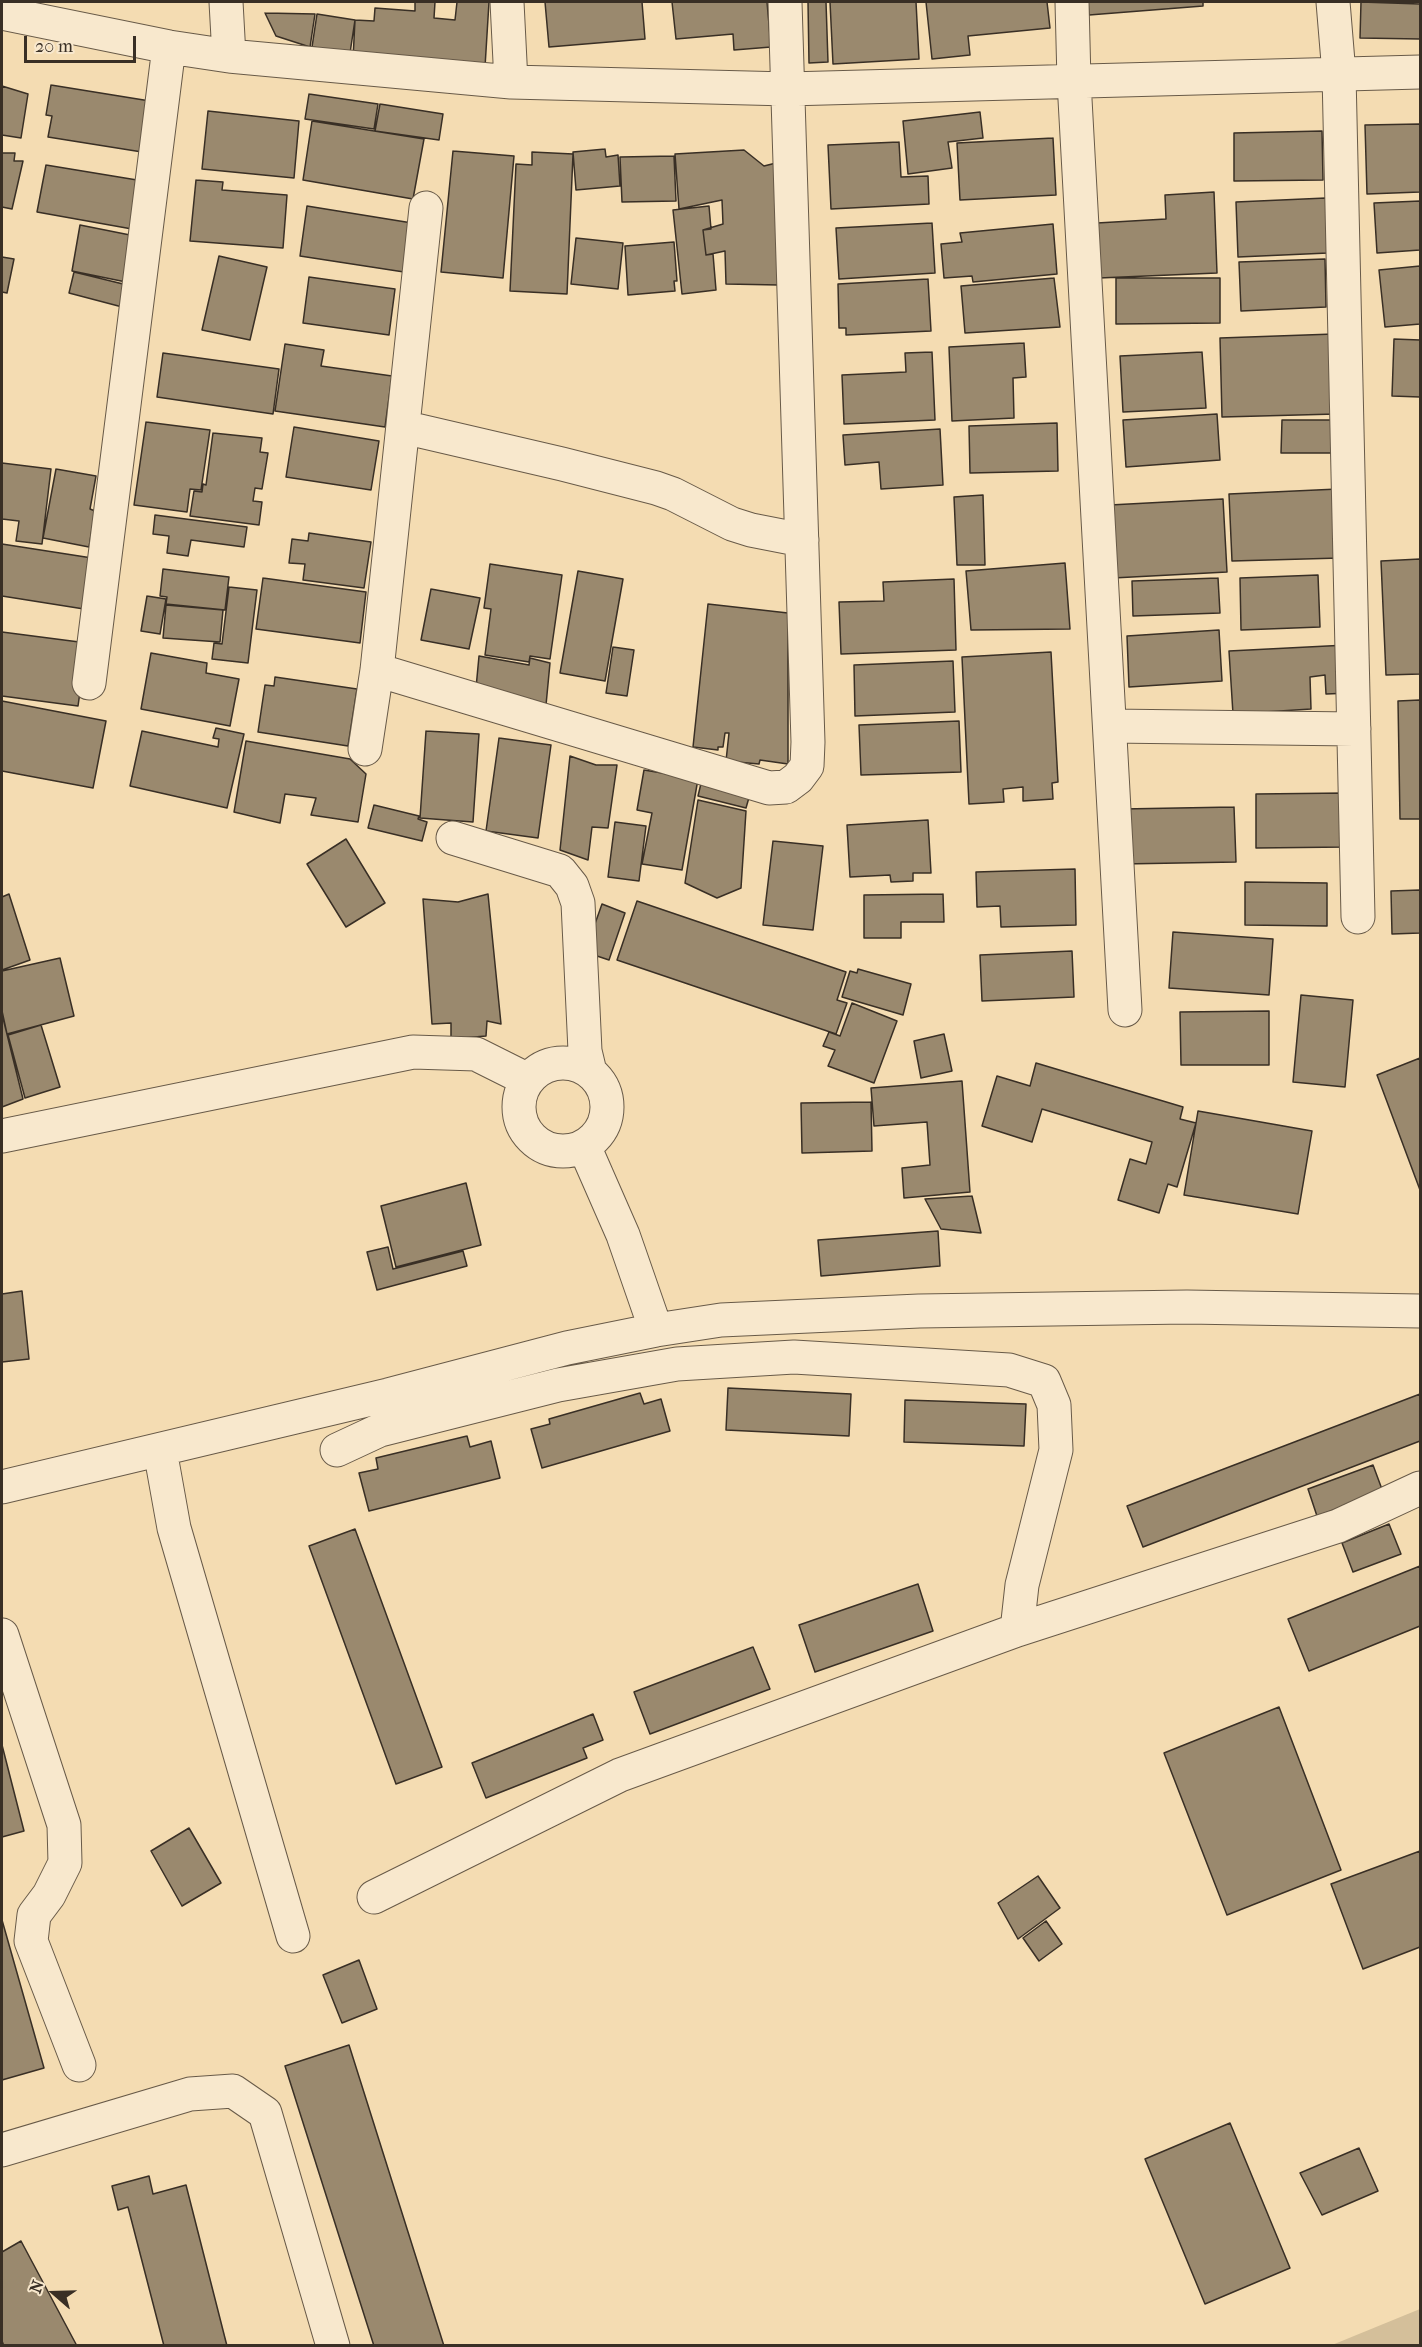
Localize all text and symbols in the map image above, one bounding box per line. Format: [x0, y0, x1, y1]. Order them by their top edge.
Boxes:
scale bar [27, 24, 140, 62]
text: 20 m [35, 36, 73, 57]
north arrow [24, 2263, 84, 2323]
text: N [26, 2278, 48, 2296]

